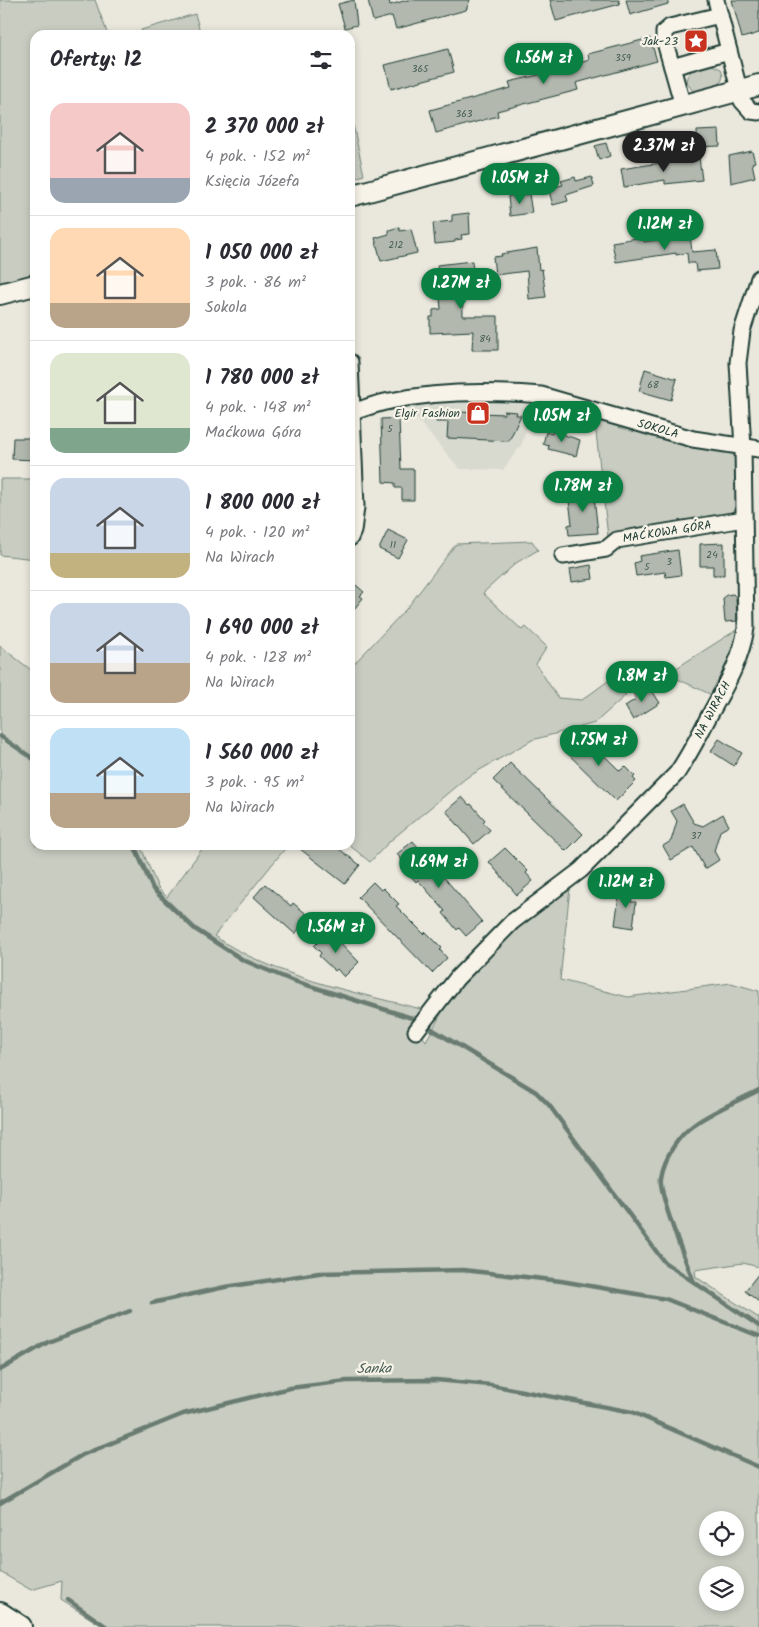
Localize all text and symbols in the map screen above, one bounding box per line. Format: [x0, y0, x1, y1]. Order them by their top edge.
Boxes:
place icon: Jak-23 [683, 28, 709, 54]
place label: Jak-23 [642, 32, 678, 51]
pin: 1.56M zł [492, 42, 596, 85]
text: Oferty: 12 [50, 44, 142, 77]
icon: filters [307, 46, 335, 74]
text: 1.56M zł [515, 46, 573, 71]
house number: 359 [615, 50, 631, 66]
house number: 365 [412, 61, 429, 77]
house number: 363 [456, 106, 473, 122]
text: 2 370 000 zł [205, 111, 324, 144]
icon: home [90, 123, 150, 183]
pin: 2.37M zł [612, 130, 716, 173]
text: 2.37M zł [633, 134, 695, 159]
text: 4 pok. · 152 m² [205, 144, 310, 169]
pin: 1.05M zł [468, 162, 572, 205]
text: 1.05M zł [492, 166, 549, 191]
text: Księcia Józefa [205, 169, 299, 194]
pin: 1.12M zł [613, 208, 717, 251]
text: 1.12M zł [638, 212, 692, 237]
text: 1 050 000 zł [205, 237, 318, 270]
house number: 212 [389, 237, 404, 253]
icon: home [90, 248, 150, 308]
pin: 1.27M zł [409, 268, 513, 310]
text: 3 pok. · 86 m² [205, 270, 306, 295]
text: 1.27M zł [432, 271, 490, 296]
text: Sokola [205, 295, 247, 320]
house number: 84 [479, 331, 491, 347]
text: 1 780 000 zł [205, 362, 319, 395]
icon: home [90, 373, 150, 433]
house number: 68 [647, 377, 660, 393]
text: 4 pok. · 148 m² [205, 395, 311, 420]
shop icon: Elgir Fashion [465, 400, 491, 426]
pin: 1.05M zł [510, 400, 614, 443]
place label: Elgir Fashion [395, 404, 460, 423]
text: 1.05M zł [534, 404, 591, 429]
street label: SOKOLA [635, 414, 681, 444]
text: Maćkowa Góra [205, 420, 302, 445]
house number: 5 [387, 421, 393, 437]
pin: 1.78M zł [531, 470, 635, 513]
text: 1.78M zł [554, 474, 612, 499]
text: 1 800 000 zł [205, 487, 320, 520]
icon: home [90, 498, 150, 558]
street label: MAĆKOWA GÓRA [621, 516, 713, 548]
text: 4 pok. · 120 m² [205, 520, 309, 545]
house number: 11 [390, 537, 396, 553]
text: Na Wirach [205, 545, 275, 570]
house number: 24 [706, 547, 718, 563]
house number: 3 [666, 554, 672, 570]
house number: 5 [644, 559, 650, 575]
text: 1 690 000 zł [205, 612, 319, 645]
icon: home [90, 623, 150, 683]
text: 4 pok. · 128 m² [205, 645, 311, 670]
pin: 1.8M zł [596, 660, 688, 703]
text: 1.8M zł [617, 664, 667, 689]
text: Na Wirach [205, 670, 275, 695]
street label: NA WIRACH [690, 678, 736, 742]
pin: 1.75M zł [547, 724, 651, 767]
text: 1.75M zł [571, 728, 627, 753]
text: 1 560 000 zł [205, 737, 319, 770]
icon: home [90, 748, 150, 808]
text: 3 pok. · 95 m² [205, 770, 304, 795]
text: Na Wirach [205, 795, 275, 820]
house number: 37 [691, 828, 702, 844]
pin: 1.69M zł [387, 846, 491, 889]
text: 1.69M zł [410, 850, 468, 875]
pin: 1.12M zł [574, 866, 678, 909]
text: 1.12M zł [599, 870, 653, 895]
pin: 1.56M zł [284, 912, 388, 954]
text: 1.56M zł [307, 915, 365, 940]
water label: Sanka [357, 1358, 393, 1380]
map controls [699, 1511, 744, 1611]
button: locate [699, 1511, 744, 1556]
button: layers [699, 1566, 744, 1611]

